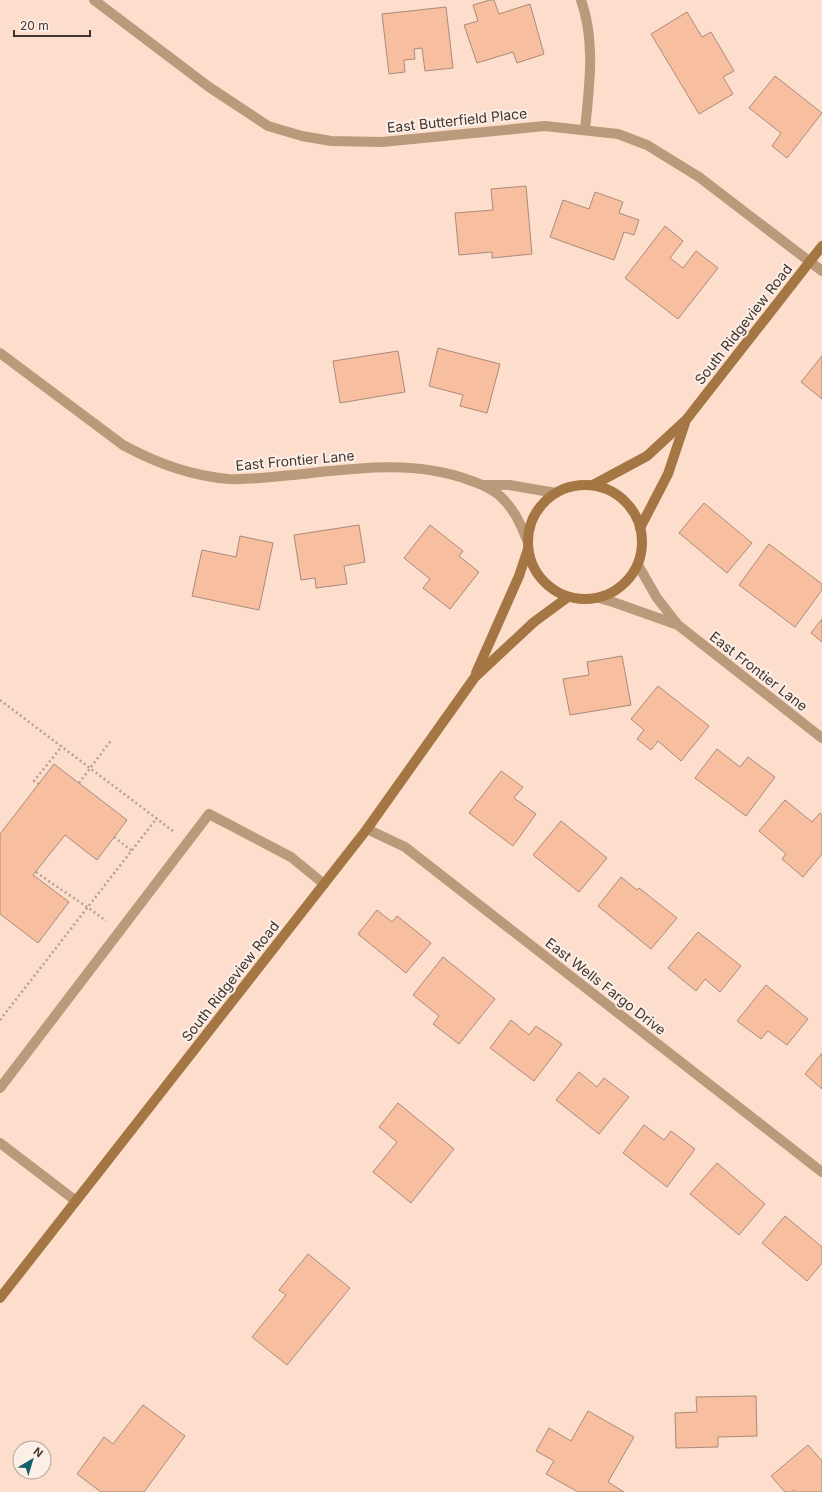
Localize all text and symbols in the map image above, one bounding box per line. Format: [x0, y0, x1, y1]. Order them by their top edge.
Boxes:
scale bar [14, 12, 90, 38]
text: 20 m [20, 18, 49, 33]
street label: East Butterfield Place [386, 104, 528, 136]
street label: South Ridgeview Road [691, 260, 795, 388]
street label: East Frontier Lane [235, 446, 355, 474]
street label: East Frontier Lane [707, 628, 811, 714]
street label: South Ridgeview Road [178, 917, 282, 1045]
street label: East Wells Fargo Drive [542, 934, 670, 1038]
north arrow [12, 1440, 52, 1480]
text: N [31, 1444, 46, 1460]

